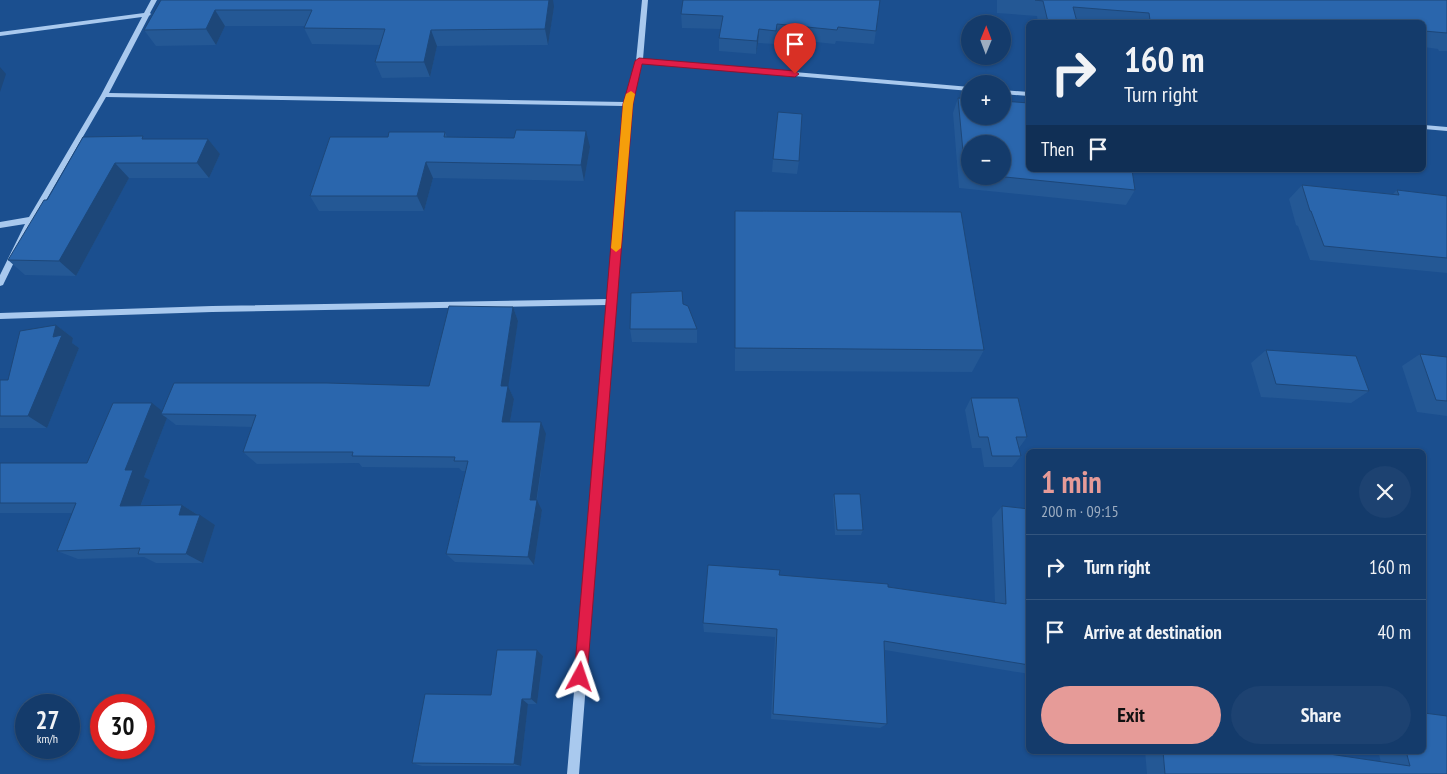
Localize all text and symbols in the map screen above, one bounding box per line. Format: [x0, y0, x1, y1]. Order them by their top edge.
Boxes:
north arrow [961, 15, 1011, 65]
map controls [961, 15, 1011, 185]
pin [774, 23, 816, 74]
icon: arrive [781, 30, 809, 58]
text: 160 m [1124, 36, 1205, 82]
icon: right [1041, 40, 1106, 105]
button: + [961, 75, 1011, 125]
text: Turn right [1124, 80, 1198, 108]
button: − [961, 135, 1011, 185]
icon: arrive [1084, 135, 1112, 163]
text: Then [1041, 137, 1074, 161]
text: 1 min [1041, 462, 1102, 501]
button: close [1359, 466, 1411, 518]
text: 200 m · 09:15 [1041, 501, 1119, 521]
icon: right [1041, 553, 1069, 581]
text: Turn right [1084, 555, 1150, 579]
text: 160 m [1369, 555, 1411, 579]
icon: arrive [1041, 618, 1069, 646]
text: Arrive at destination [1084, 620, 1222, 644]
text: 40 m [1378, 620, 1411, 644]
position arrow [553, 650, 605, 702]
button: Exit [1041, 686, 1221, 744]
button: Share [1231, 686, 1411, 744]
speed limit sign: 30 [90, 694, 155, 759]
text: 27 [36, 704, 59, 736]
text: km/h [37, 731, 58, 746]

